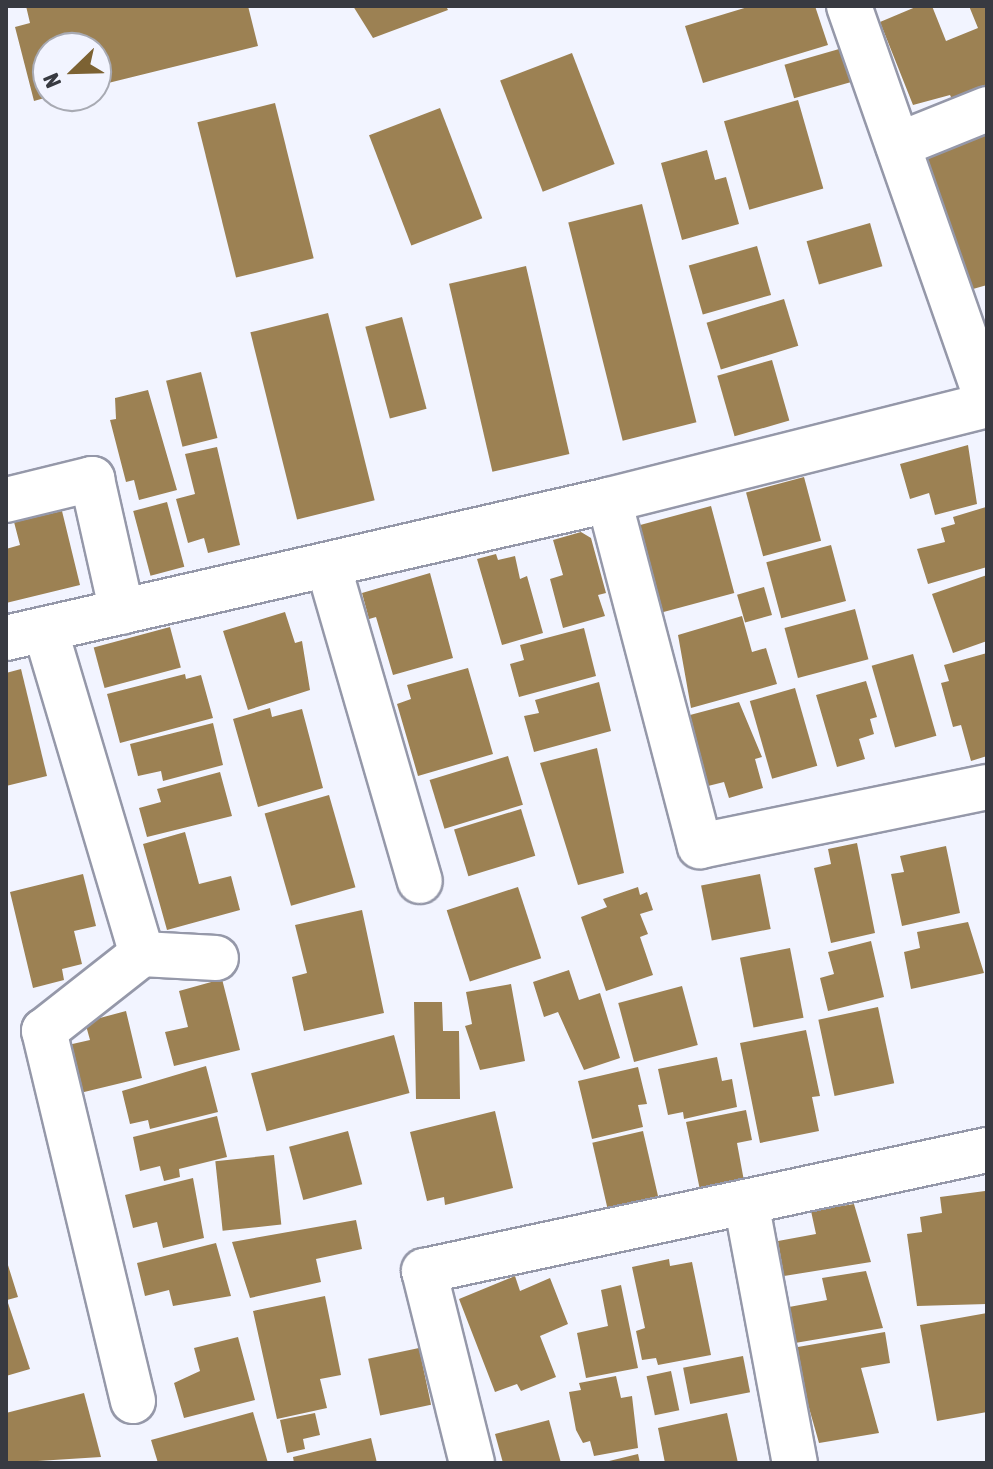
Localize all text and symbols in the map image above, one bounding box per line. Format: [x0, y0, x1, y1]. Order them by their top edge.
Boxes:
north arrow [32, 32, 112, 112]
text: N [37, 70, 66, 92]

